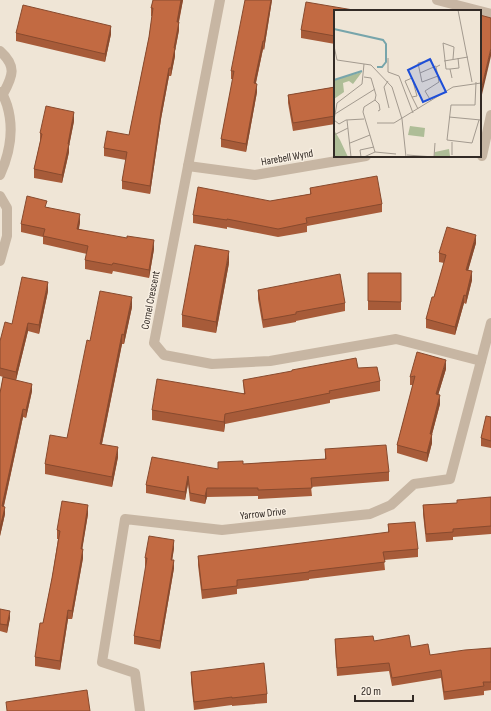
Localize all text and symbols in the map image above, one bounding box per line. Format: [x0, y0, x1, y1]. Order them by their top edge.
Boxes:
inset map [334, 10, 481, 157]
street label: Harebell Wynd [260, 146, 315, 168]
street label: Cornel Crescent [138, 269, 163, 331]
street label: Yarrow Drive [239, 505, 287, 522]
scale bar [355, 677, 413, 703]
text: 20 m [361, 684, 381, 699]

